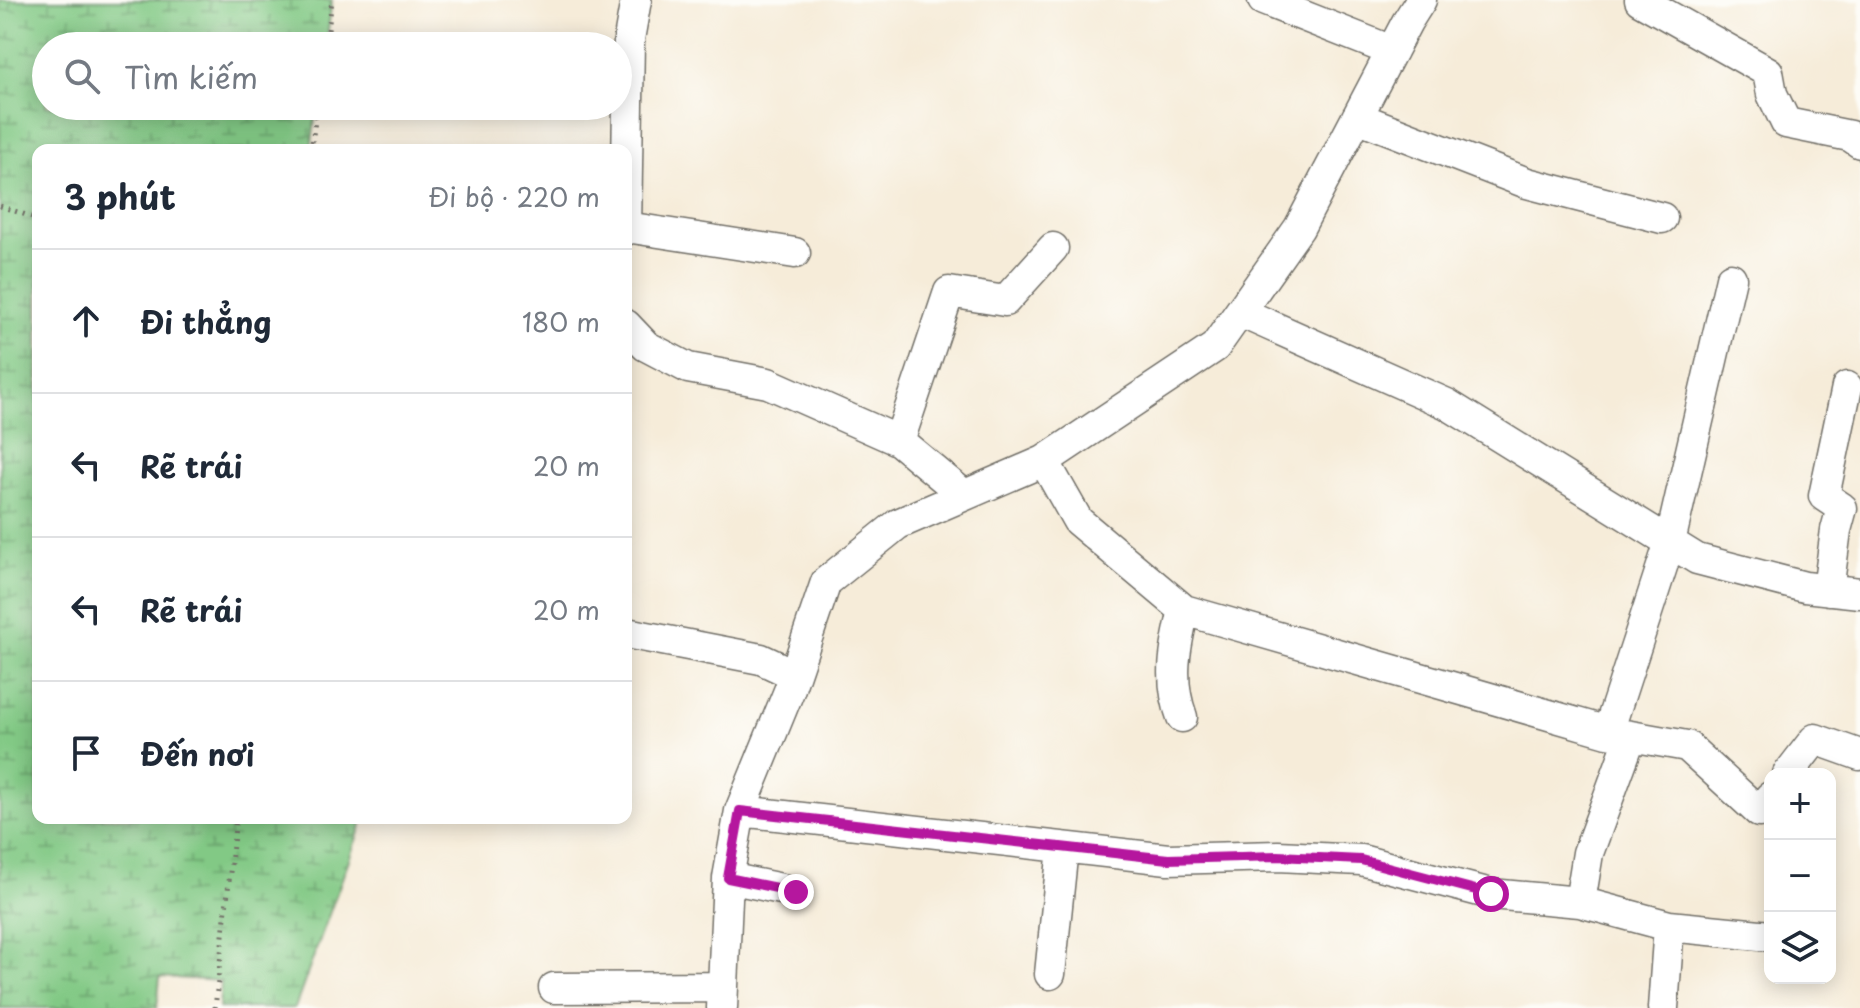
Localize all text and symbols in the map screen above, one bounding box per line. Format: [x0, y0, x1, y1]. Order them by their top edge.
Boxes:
search box [32, 32, 632, 120]
icon: search [60, 54, 104, 98]
text: Tìm kiếm [124, 54, 258, 99]
text: 3 phút [64, 170, 176, 222]
text: Đi bộ · 220 m [428, 177, 600, 216]
icon: ahead [64, 299, 108, 343]
text: Đi thẳng [140, 299, 272, 344]
text: 180 m [522, 302, 600, 341]
icon: left [64, 443, 108, 487]
text: Rẽ trái [140, 443, 242, 488]
text: 20 m [533, 446, 600, 485]
icon: left [64, 587, 108, 631]
text: Rẽ trái [140, 587, 242, 632]
text: 20 m [533, 590, 600, 629]
icon: arrive [64, 731, 108, 775]
text: Đến nơi [140, 731, 255, 776]
map controls [1764, 768, 1836, 984]
button: + [1764, 768, 1836, 840]
button: − [1764, 840, 1836, 912]
route end [778, 874, 814, 910]
route start [1473, 876, 1509, 912]
button: layers [1764, 912, 1836, 984]

